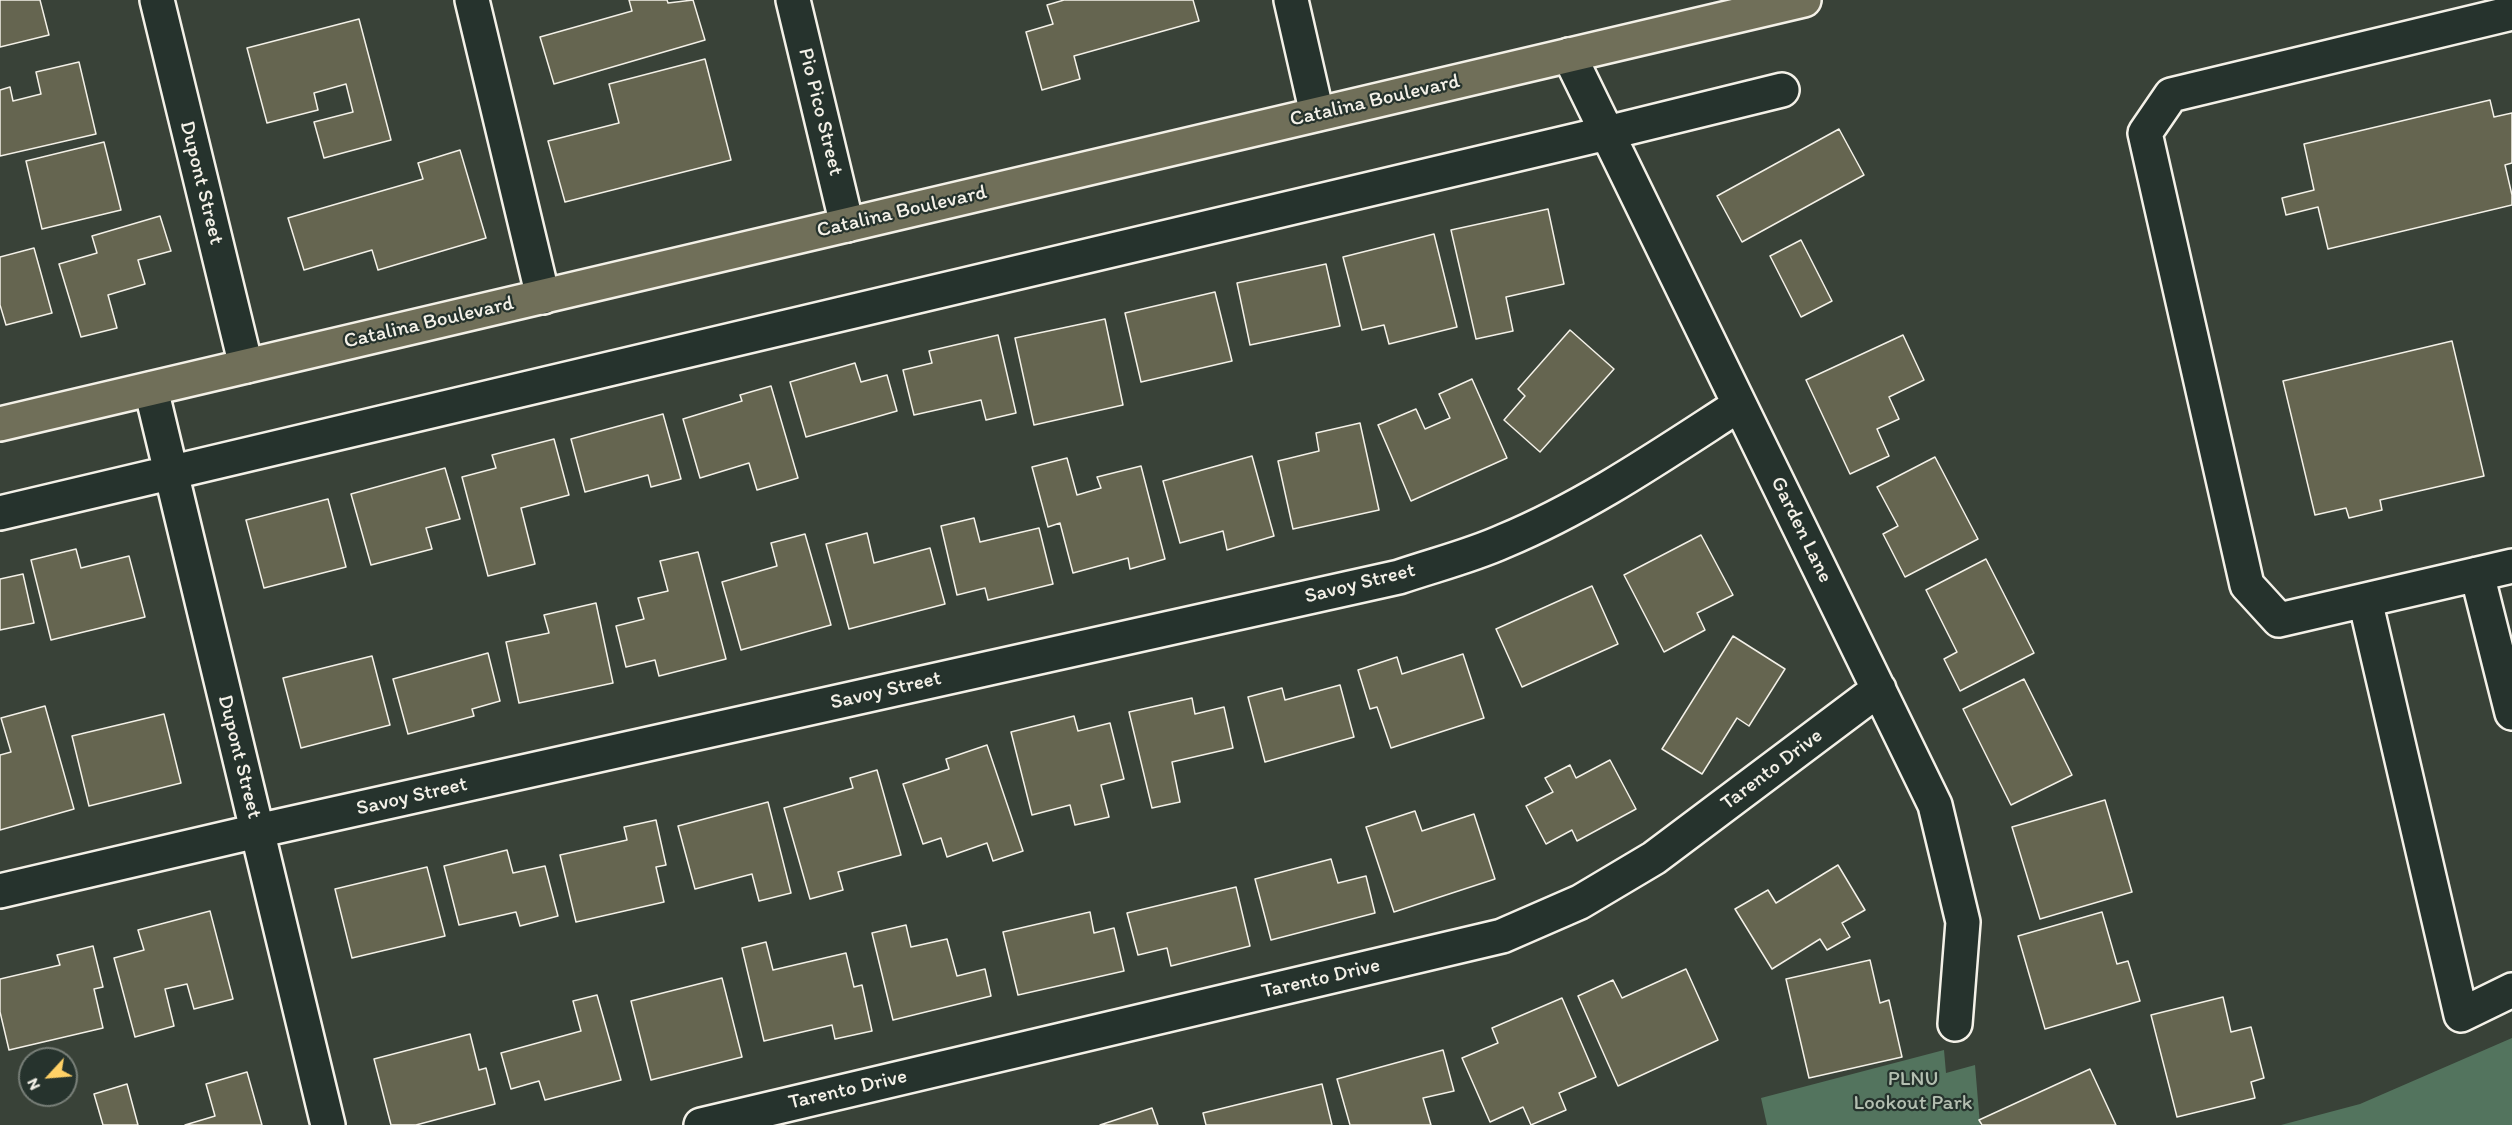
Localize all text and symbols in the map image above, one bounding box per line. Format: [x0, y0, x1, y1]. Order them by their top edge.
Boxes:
street label: Pio Pico Street [792, 45, 848, 179]
street label: Catalina Boulevard [1287, 69, 1463, 133]
street label: Dupont Street [173, 119, 229, 247]
street label: Catalina Boulevard [814, 180, 990, 244]
street label: Catalina Boulevard [341, 291, 517, 355]
street label: Garden Lane [1764, 473, 1838, 587]
street label: Savoy Street [1302, 558, 1418, 610]
street label: Savoy Street [828, 666, 944, 716]
street label: Dupont Street [211, 693, 267, 821]
street label: Tarento Drive [1716, 724, 1828, 816]
street label: Savoy Street [354, 772, 470, 822]
street label: Tarento Drive [1259, 953, 1383, 1005]
north arrow [18, 1047, 78, 1107]
street label: Tarento Drive [786, 1064, 910, 1116]
park label: PLNU Lookout Park [1853, 1067, 1973, 1117]
text: N [22, 1075, 44, 1093]

